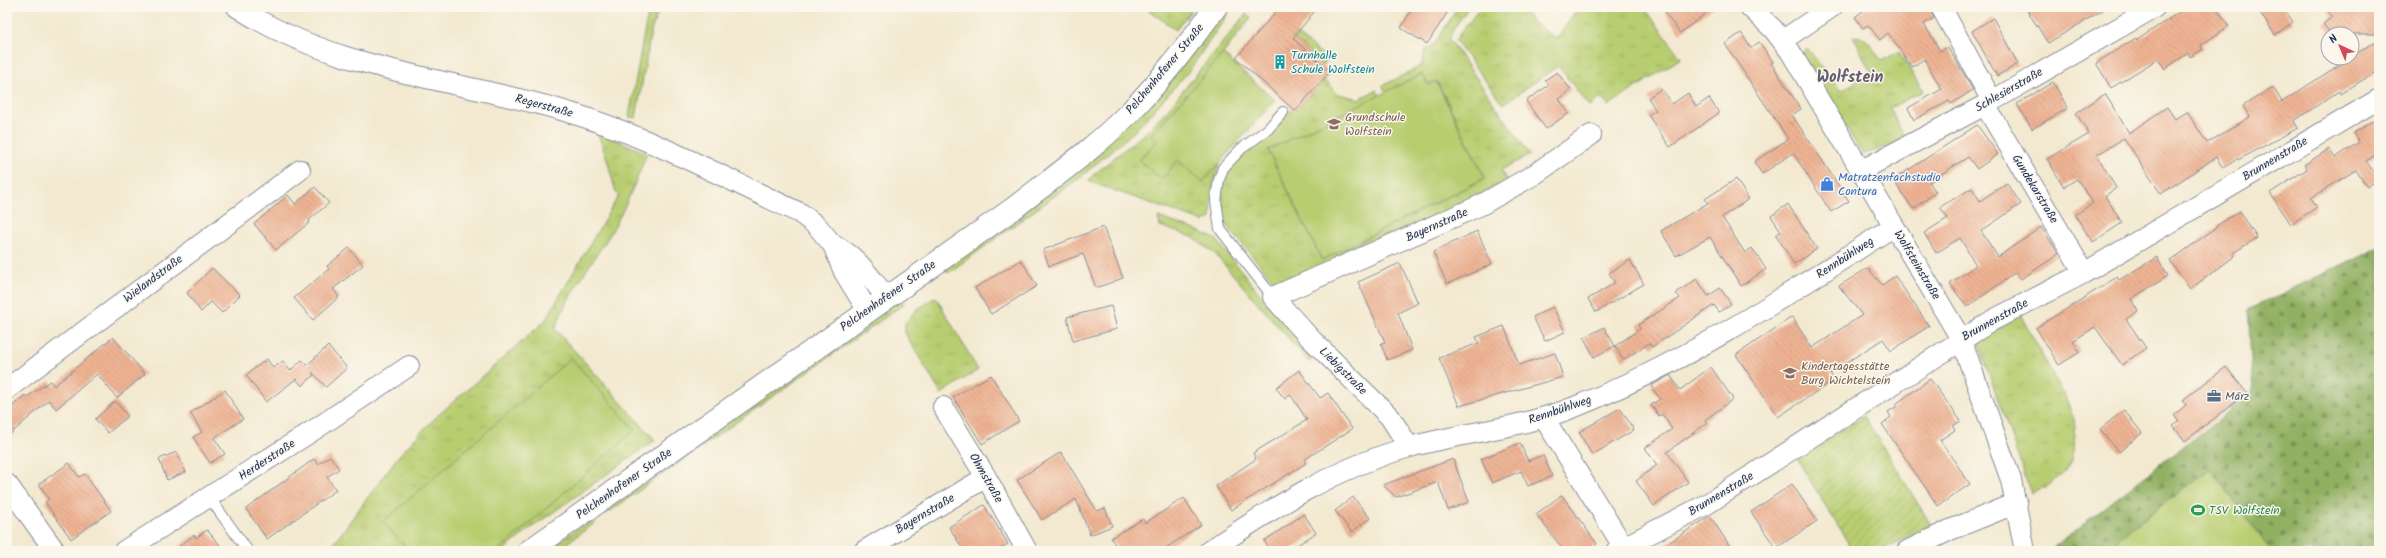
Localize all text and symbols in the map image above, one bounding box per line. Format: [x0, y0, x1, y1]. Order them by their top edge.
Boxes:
street label: Pelchenhofener Straße [1121, 19, 1209, 119]
north arrow [2320, 26, 2360, 66]
text: N [2325, 31, 2343, 48]
place label: Turnhalle Schule Wolfstein [1291, 46, 1375, 79]
building icon: Turnhalle Schule Wolfstein [1272, 54, 1288, 70]
street label: Schlesierstraße [1972, 63, 2047, 117]
district label: Wolfstein [1817, 65, 1883, 90]
street label: Regerstraße [513, 89, 576, 123]
place label: Grundschule Wolfstein [1345, 108, 1406, 141]
school or university icon: Grundschule Wolfstein [1326, 116, 1342, 132]
street label: Brunnenstraße [2238, 132, 2312, 186]
street label: Gundekarstraße [2007, 151, 2064, 228]
place label: Matratzenfachstudio Contura [1838, 168, 1941, 201]
shop icon: Matratzenfachstudio Contura [1819, 176, 1835, 192]
street label: Bayernstraße [1403, 203, 1472, 247]
street label: Wolfsteinstraße [1889, 226, 1946, 304]
street label: Rennbühlweg [1812, 232, 1878, 284]
street label: Wielandstraße [119, 250, 187, 308]
street label: Pelchenhofener Straße [836, 255, 941, 336]
street label: Brunnenstraße [1958, 294, 2032, 346]
street label: Liebigstraße [1315, 343, 1372, 400]
place label: Kindertagesstätte Burg Wichtelstein [1801, 357, 1890, 390]
school or university icon: Kindertagesstätte Burg Wichtelstein [1782, 365, 1798, 381]
place label: März [2225, 387, 2249, 406]
office icon: März [2206, 388, 2222, 404]
street label: Rennbühlweg [1526, 390, 1594, 430]
street label: Herderstraße [235, 434, 300, 486]
street label: Pelchenhofener Straße [572, 443, 677, 524]
street label: Ohmstraße [964, 449, 1008, 507]
street label: Brunnenstraße [1684, 467, 1758, 521]
street label: Bayernstraße [892, 488, 959, 539]
place label: TSV Wolfstein [2209, 501, 2280, 520]
sports icon: TSV Wolfstein [2190, 502, 2206, 518]

